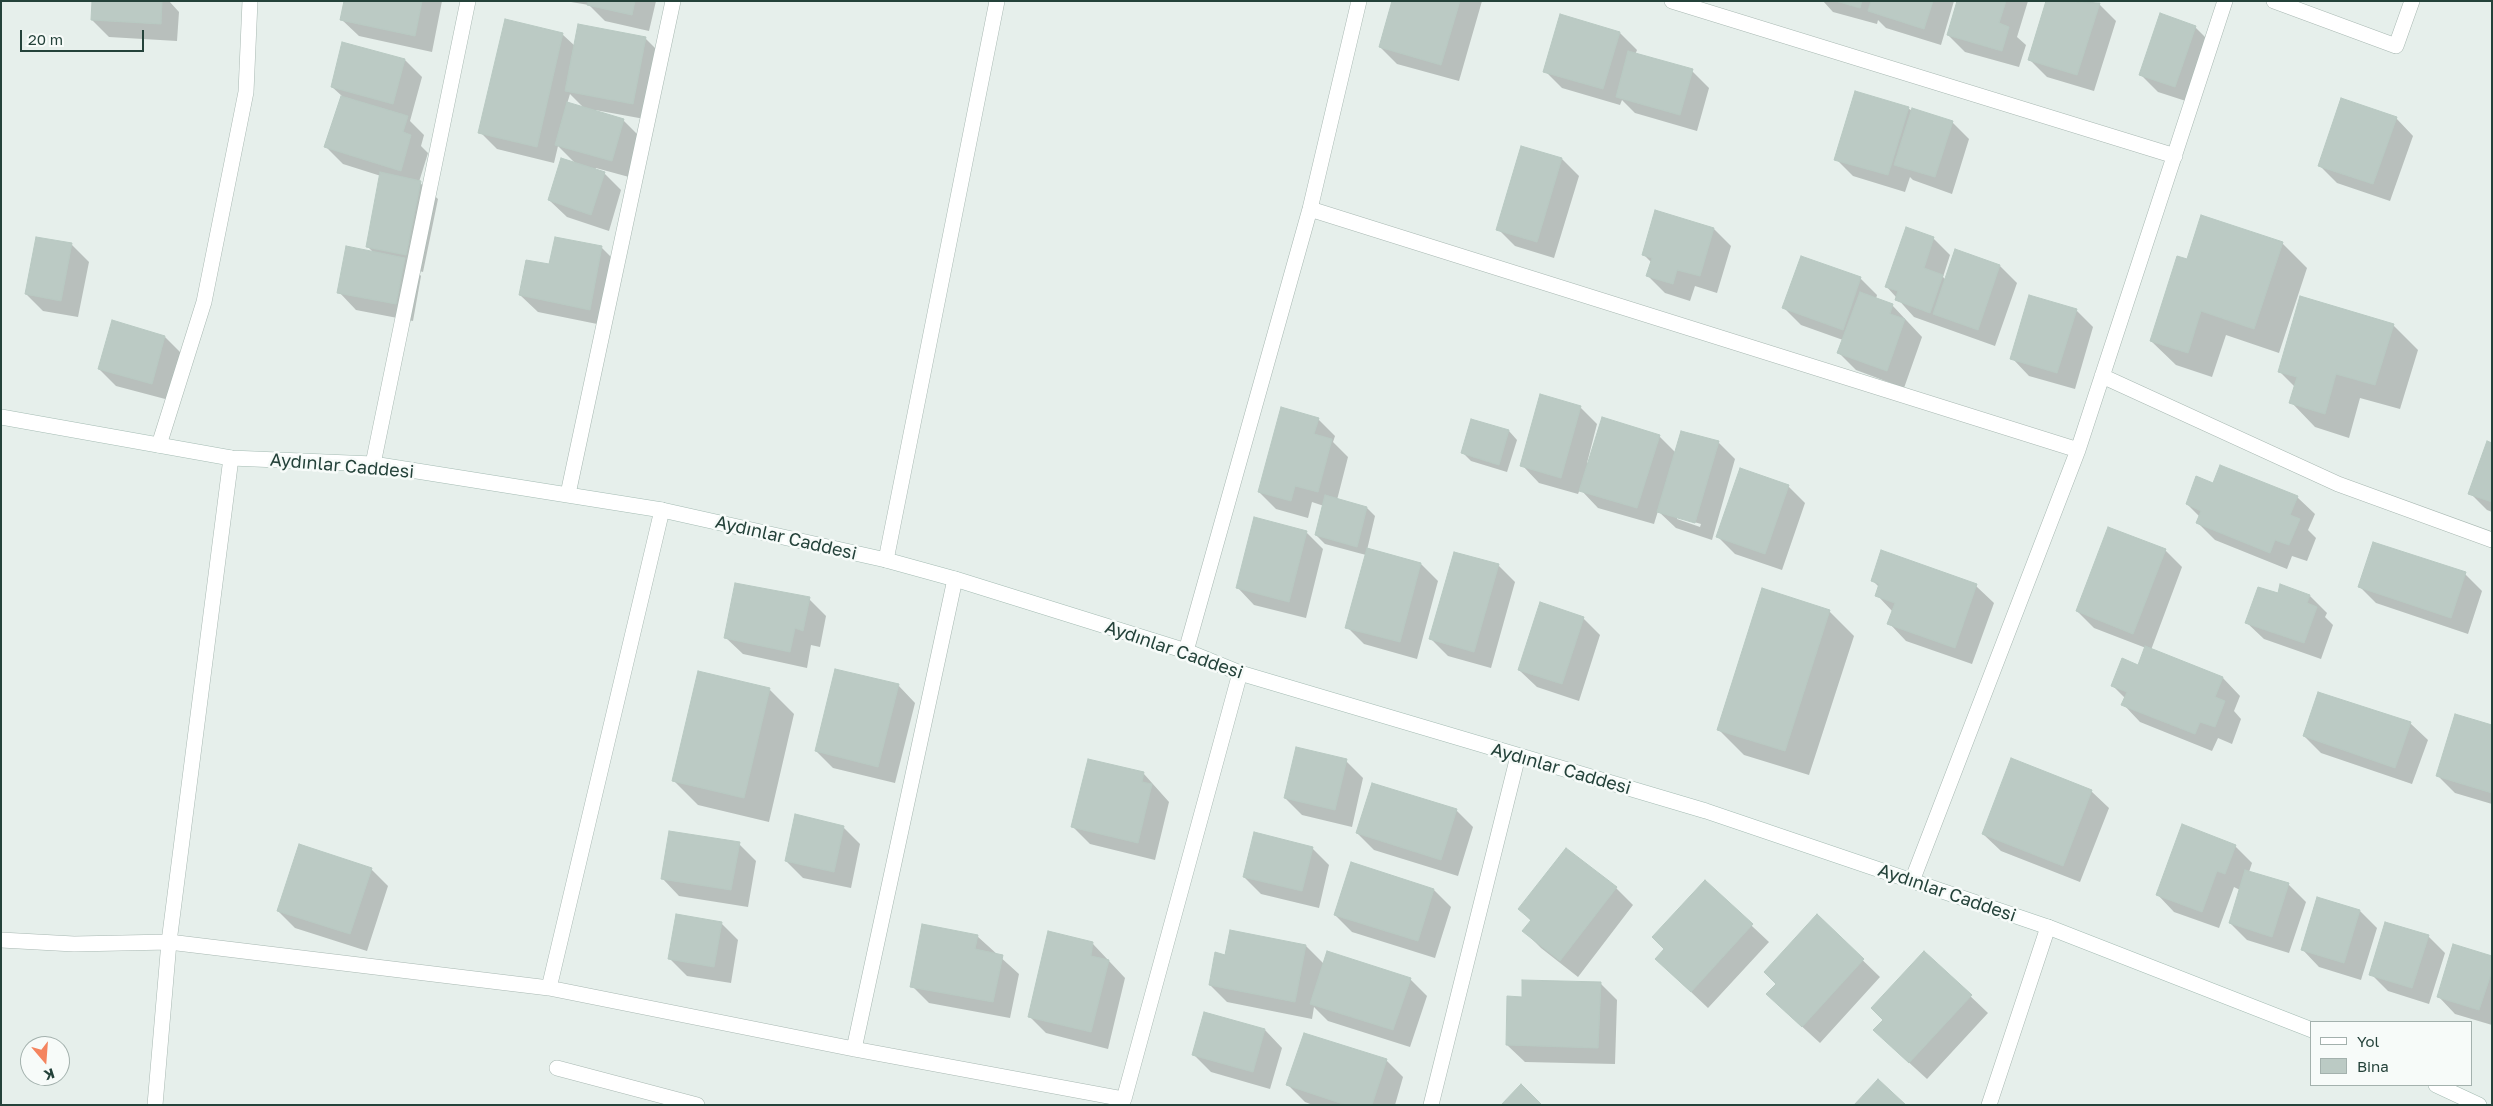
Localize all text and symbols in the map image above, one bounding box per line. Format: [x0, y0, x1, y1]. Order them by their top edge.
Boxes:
scale bar [22, 20, 146, 52]
text: 20 m [28, 30, 63, 48]
street label: Aydınlar Caddesi [269, 449, 415, 483]
street label: Aydınlar Caddesi [713, 511, 859, 565]
street label: Aydınlar Caddesi [1102, 616, 1246, 684]
street label: Aydınlar Caddesi [1489, 739, 1633, 799]
street label: Aydınlar Caddesi [1875, 859, 2019, 927]
legend [2310, 1021, 2473, 1086]
text: Yol [2357, 1032, 2379, 1050]
north arrow [20, 1036, 70, 1086]
text: Bina [2357, 1057, 2389, 1075]
text: K [42, 1065, 57, 1084]

